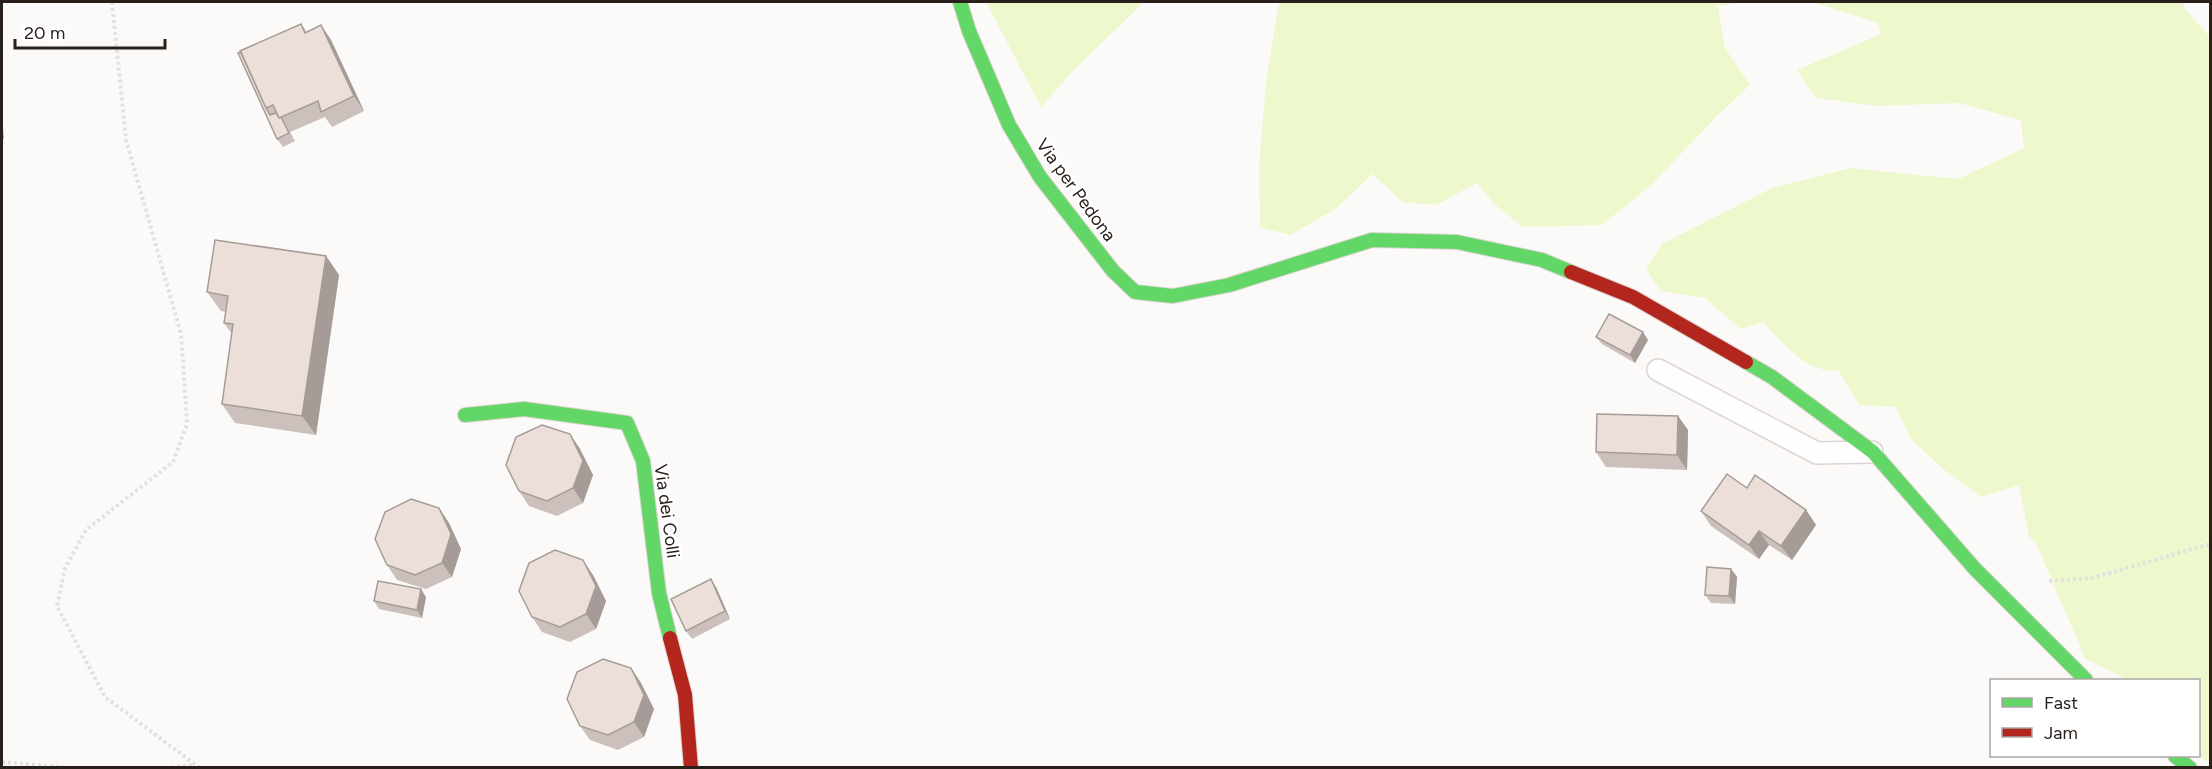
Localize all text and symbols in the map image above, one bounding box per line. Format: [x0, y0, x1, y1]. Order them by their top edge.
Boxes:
scale bar [15, 12, 165, 50]
text: 20 m [24, 22, 65, 44]
street label: Via per Pedona [1031, 134, 1121, 246]
street label: Via dei Colli [650, 463, 684, 559]
legend [1990, 679, 2200, 757]
text: Fast [2044, 692, 2078, 714]
text: Jam [2044, 722, 2078, 744]

